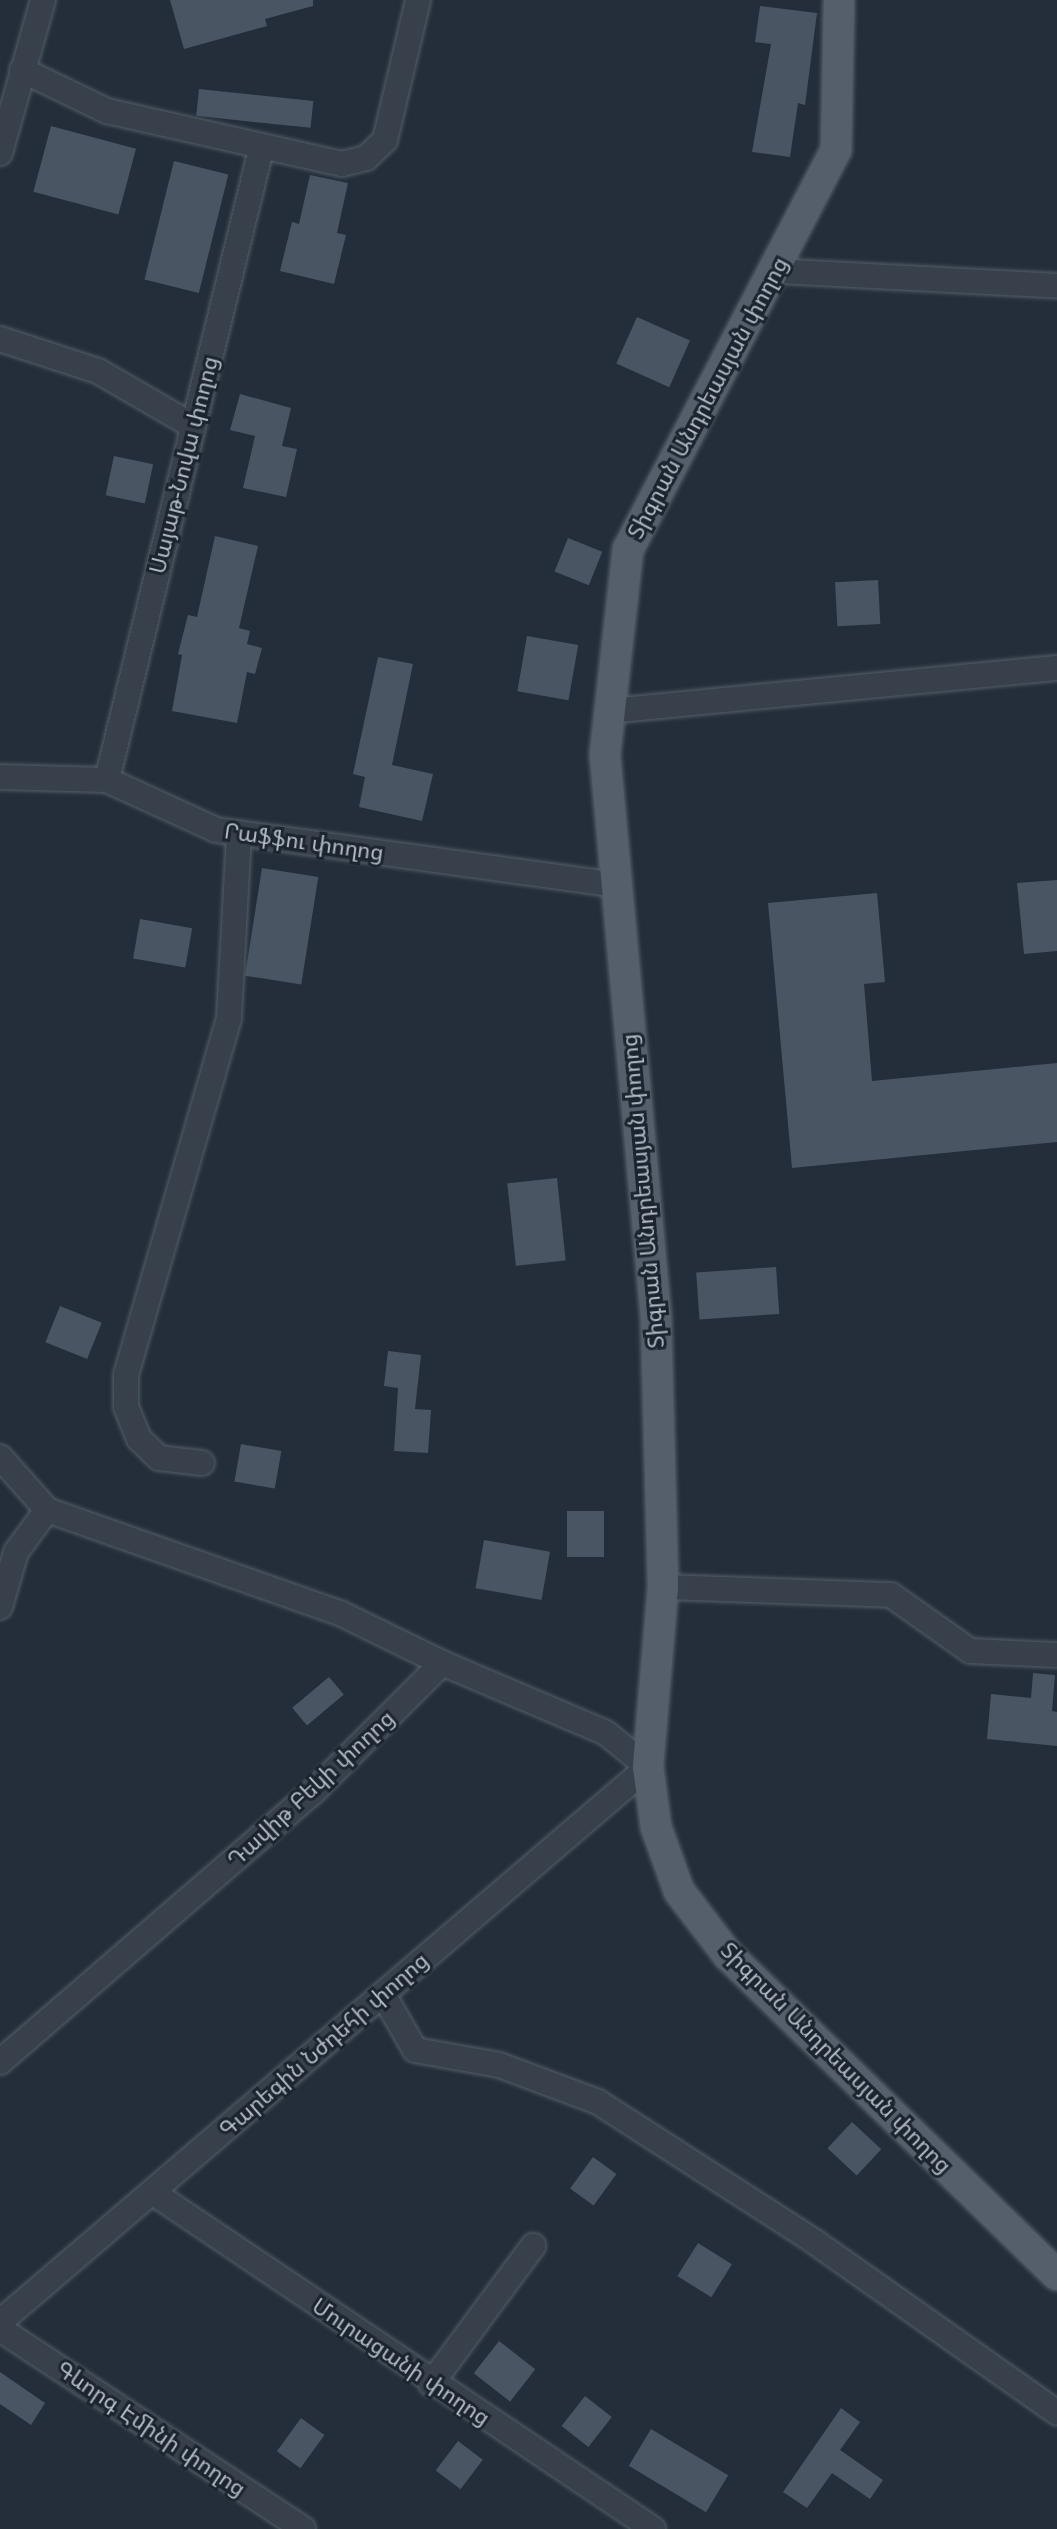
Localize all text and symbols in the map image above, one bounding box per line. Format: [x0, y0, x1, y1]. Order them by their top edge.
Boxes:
street label: Տիգրան Անդրեասյան փողոց [622, 253, 794, 543]
street label: Սայաթ-Նովա փողոց [144, 353, 224, 577]
street label: Րաֆֆու փողոց [223, 818, 385, 866]
street label: Տիգրան Անդրեասյան փողոց [616, 1033, 670, 1349]
street label: Դավիթ Բեկի փողոց [222, 1705, 400, 1873]
street label: Տիգրան Անդրեասյան փողոց [715, 1937, 957, 2179]
street label: Գարեգին Նժդեհի փողոց [214, 1947, 434, 2143]
street label: Մուրացանի փողոց [307, 2293, 495, 2431]
street label: Գևորգ Էմինի փողոց [51, 2356, 251, 2502]

